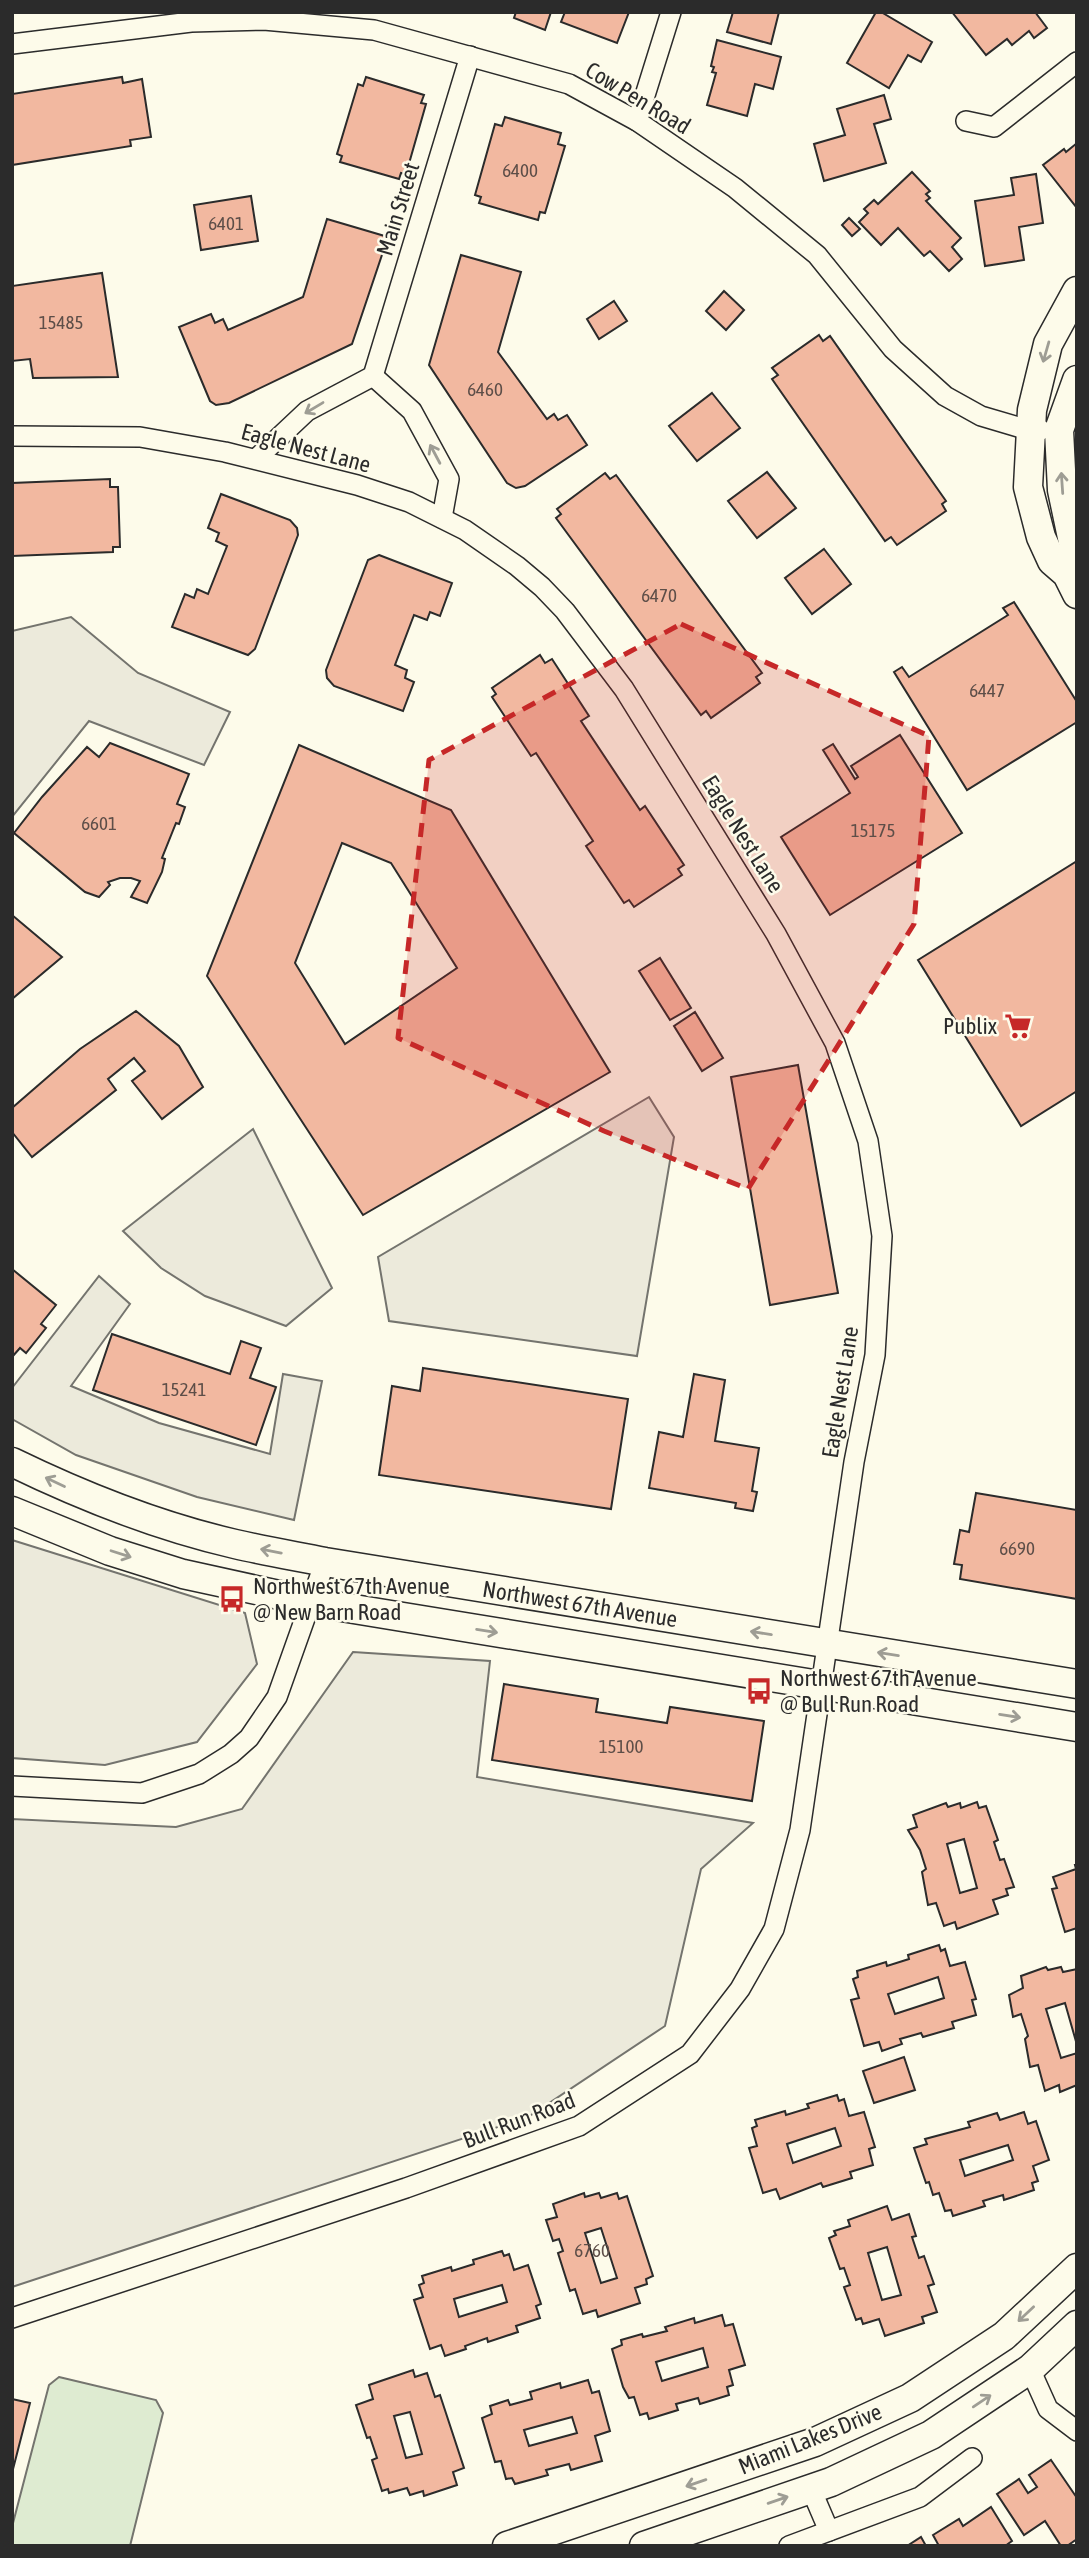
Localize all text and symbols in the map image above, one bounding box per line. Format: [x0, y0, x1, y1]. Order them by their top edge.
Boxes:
street label: Cow Pen Road [581, 57, 695, 139]
street label: Main Street [372, 159, 424, 259]
house number: 6400 [502, 159, 538, 181]
house number: 6401 [208, 212, 244, 234]
house number: 15485 [39, 311, 83, 333]
one-way arrow [1039, 341, 1052, 363]
house number: 6460 [467, 378, 503, 400]
one-way arrow [304, 402, 324, 416]
street label: Eagle Nest Lane [238, 418, 374, 478]
one-way arrow [428, 444, 441, 465]
one-way arrow [1055, 473, 1068, 495]
house number: 6470 [641, 584, 677, 606]
house number: 6447 [969, 679, 1005, 701]
street label: Eagle Nest Lane [697, 771, 789, 897]
house number: 6601 [81, 812, 117, 834]
house number: 15175 [851, 819, 895, 841]
supermarket icon: Publix [1003, 1011, 1033, 1041]
place label: Publix [943, 1013, 997, 1039]
street label: Eagle Nest Lane [817, 1324, 863, 1460]
house number: 15241 [162, 1378, 206, 1400]
one-way arrow [45, 1475, 66, 1489]
house number: 6690 [999, 1537, 1035, 1559]
one-way arrow [260, 1544, 283, 1558]
one-way arrow [110, 1549, 132, 1562]
place label: Northwest 67th Avenue @ New Barn Road [253, 1573, 450, 1625]
street label: Northwest 67th Avenue [481, 1576, 679, 1632]
bus stop icon: Northwest 67th Avenue @ New Barn Road [217, 1584, 247, 1614]
one-way arrow [475, 1625, 498, 1638]
one-way arrow [750, 1626, 773, 1639]
one-way arrow [878, 1647, 900, 1660]
place label: Northwest 67th Avenue @ Bull Run Road [780, 1665, 977, 1717]
bus stop icon: Northwest 67th Avenue @ Bull Run Road [744, 1676, 774, 1706]
one-way arrow [998, 1710, 1021, 1723]
house number: 15100 [599, 1735, 643, 1757]
street label: Bull Run Road [459, 2087, 579, 2153]
house number: 6760 [574, 2239, 610, 2261]
one-way arrow [1018, 2306, 1035, 2323]
one-way arrow [972, 2394, 991, 2408]
street label: Miami Lakes Drive [735, 2398, 885, 2480]
one-way arrow [685, 2478, 707, 2490]
one-way arrow [767, 2493, 789, 2505]

